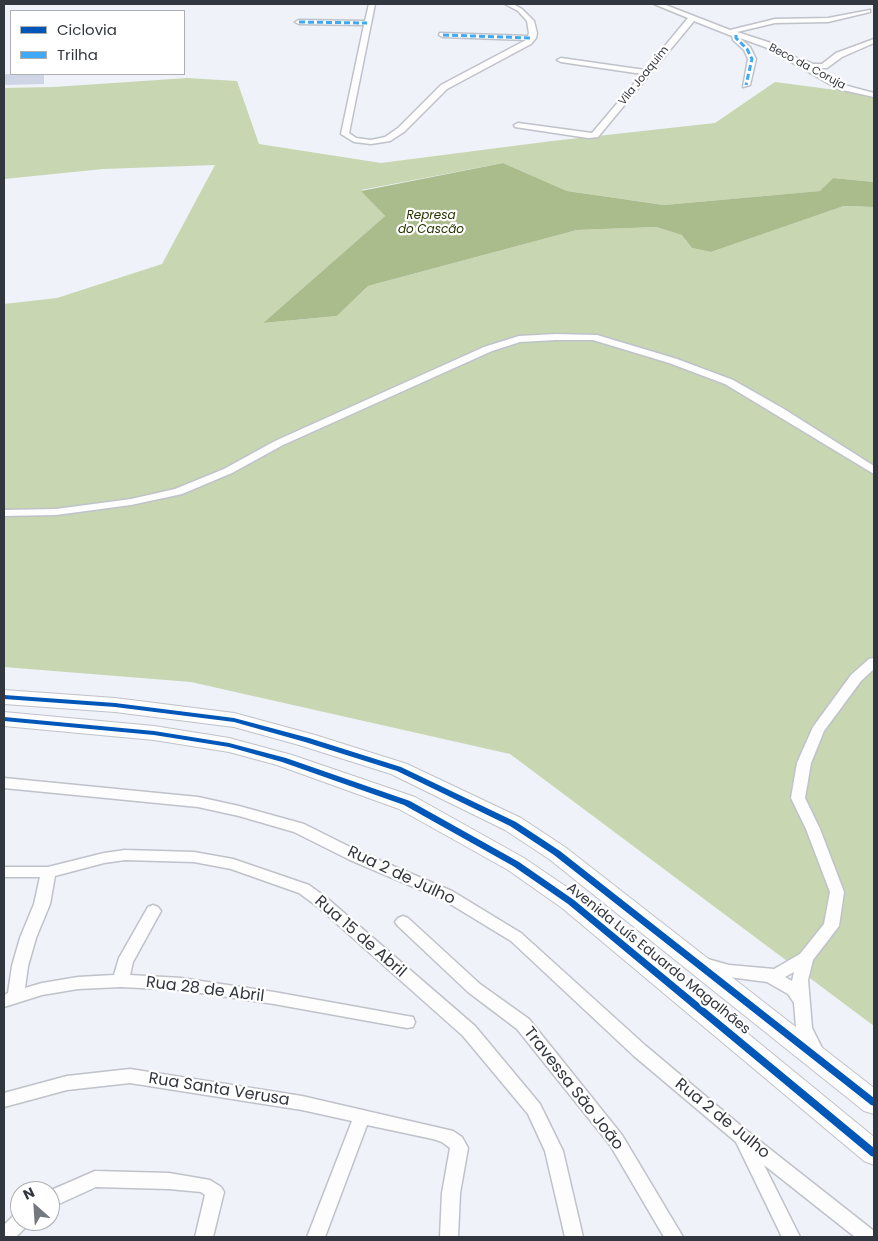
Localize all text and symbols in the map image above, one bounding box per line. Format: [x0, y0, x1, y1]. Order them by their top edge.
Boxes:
legend [10, 10, 185, 75]
text: Ciclovia [57, 19, 117, 40]
street label: Beco da Coruja [766, 41, 848, 93]
text: Trilha [57, 44, 98, 65]
street label: Vila Joaquim [616, 44, 672, 108]
water label: Represa do Cascão [398, 209, 464, 237]
street label: Rua 2 de Julho [344, 843, 458, 909]
street label: Avenida Luís Eduardo Magalhães [563, 880, 753, 1038]
street label: Rua 15 de Abril [310, 892, 410, 982]
street label: Rua 28 de Abril [145, 973, 265, 1007]
street label: Travessa São João [519, 1024, 627, 1154]
street label: Rua Santa Verusa [147, 1069, 291, 1111]
street label: Rua 2 de Julho [671, 1075, 773, 1163]
north arrow [10, 1181, 60, 1231]
text: N [20, 1182, 38, 1205]

